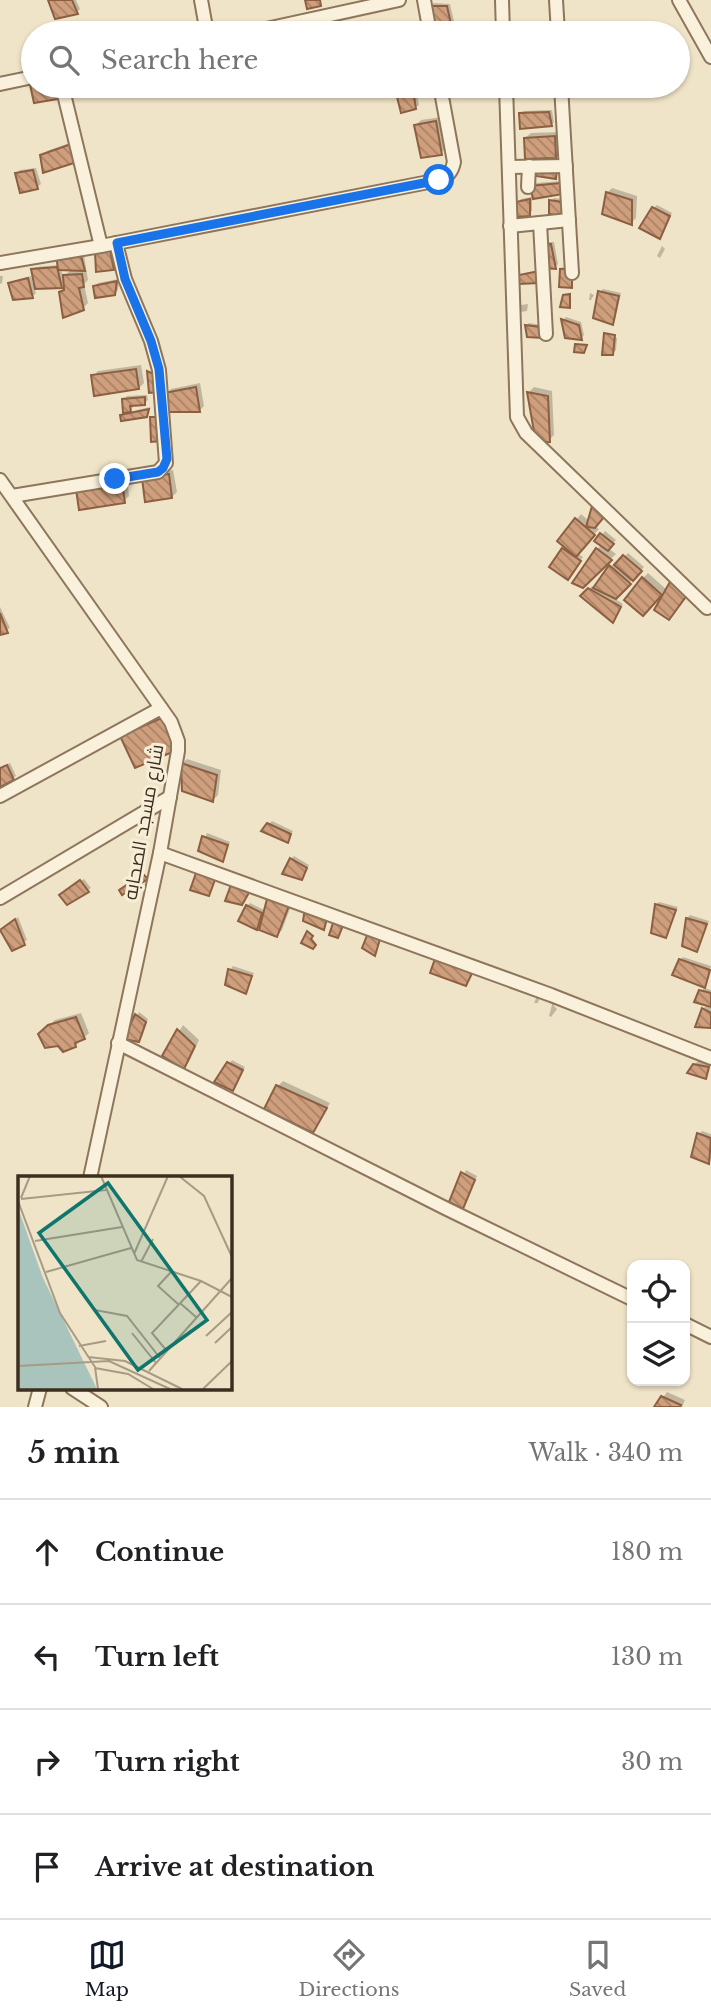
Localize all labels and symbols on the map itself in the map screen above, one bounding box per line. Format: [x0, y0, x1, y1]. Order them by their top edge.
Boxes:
route start [423, 164, 454, 195]
route end [99, 463, 130, 494]
street label: شارع مسجد الصحابه [118, 743, 170, 902]
inset map [18, 1176, 231, 1390]

